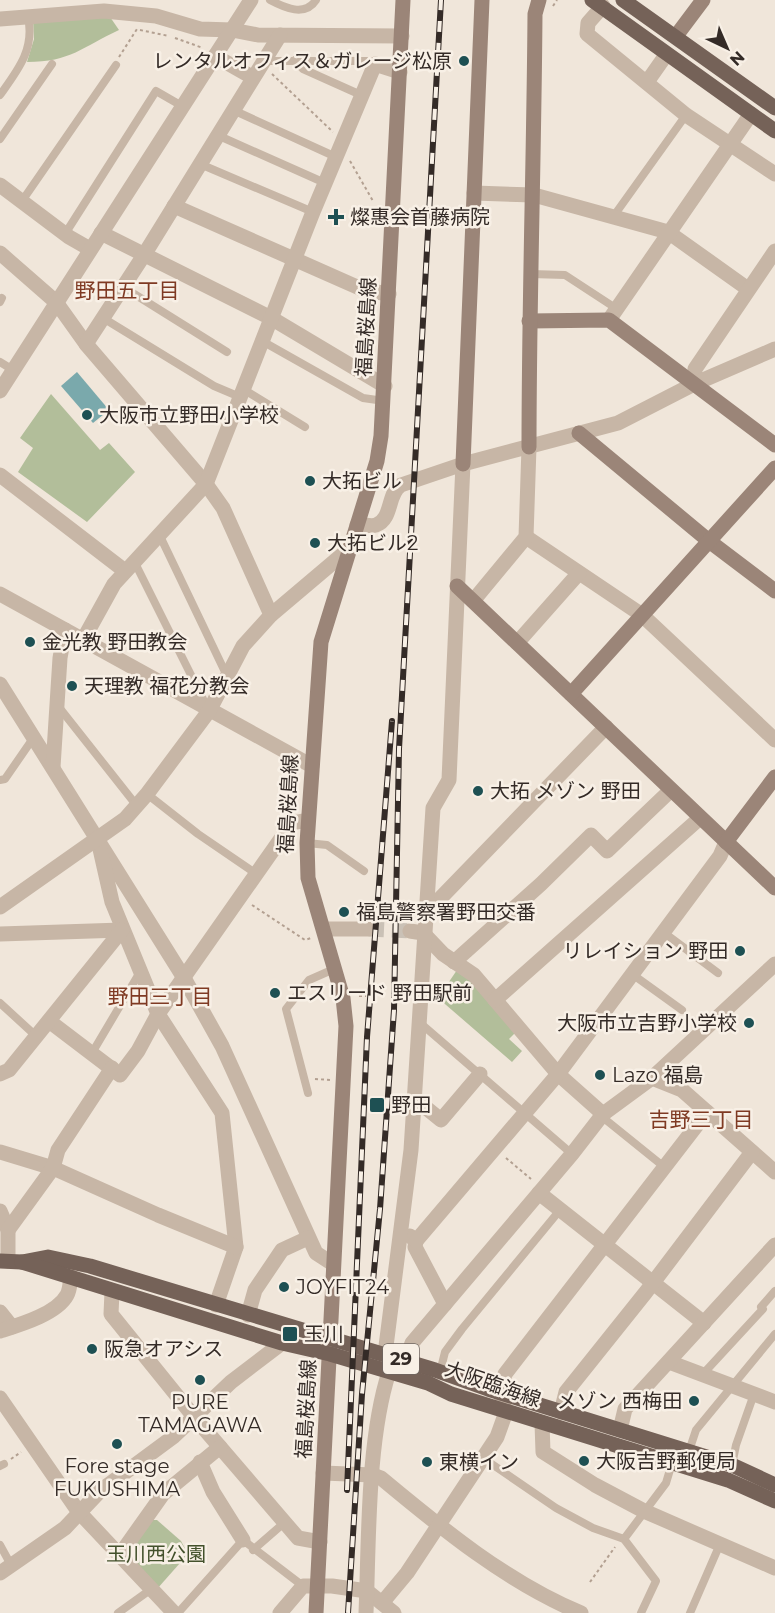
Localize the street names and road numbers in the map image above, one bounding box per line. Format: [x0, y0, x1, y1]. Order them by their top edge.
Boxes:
street label: 福島桜島線 [351, 276, 381, 378]
street label: 福島桜島線 [273, 753, 303, 855]
road number: 29 [383, 1344, 419, 1374]
street label: 大阪臨海線 [442, 1356, 544, 1412]
street label: 福島桜島線 [291, 1358, 321, 1460]

